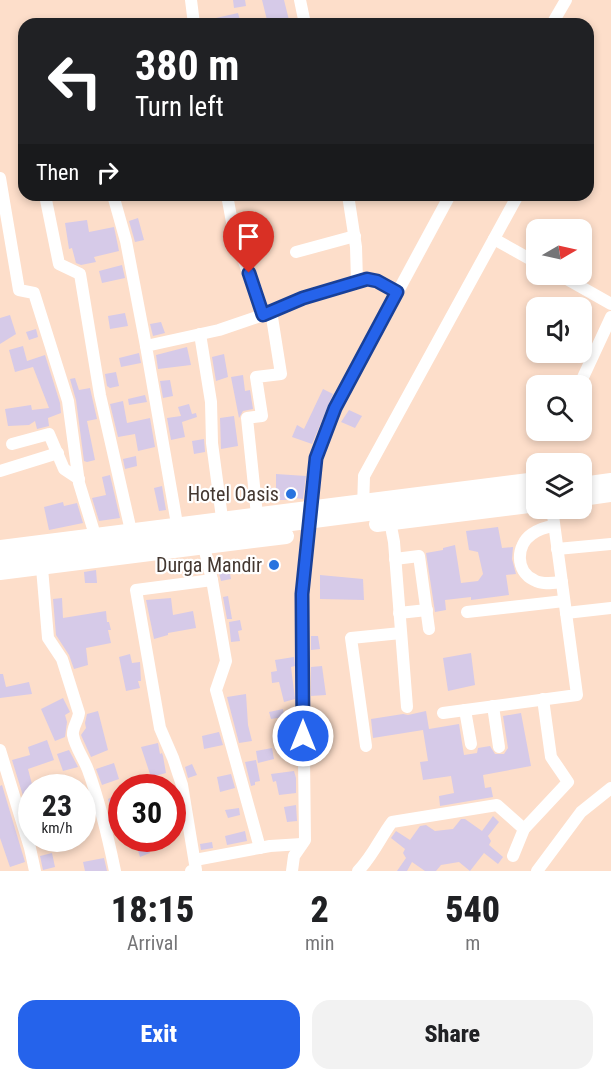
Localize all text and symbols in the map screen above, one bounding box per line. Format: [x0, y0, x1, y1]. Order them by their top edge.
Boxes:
text: 380 m [135, 41, 240, 90]
icon: left [36, 42, 114, 120]
text: Turn left [135, 91, 224, 123]
icon: right [91, 156, 124, 189]
text: Then [36, 160, 79, 185]
pin [223, 211, 274, 273]
north arrow [526, 219, 592, 285]
map controls [526, 219, 592, 519]
icon: arrive [232, 220, 265, 253]
button: sound [526, 297, 592, 363]
button: search [526, 375, 592, 441]
button: layers [526, 453, 592, 519]
place label: Hotel Oasis [188, 482, 279, 506]
marker: Hotel Oasis [284, 487, 298, 501]
place label: Durga Mandir [156, 553, 262, 577]
marker: Durga Mandir [267, 558, 281, 572]
position arrow [271, 704, 335, 768]
speed limit sign: 30 [108, 774, 186, 852]
text: 23 [42, 788, 72, 823]
text: km/h [42, 819, 72, 837]
text: 18:15 [111, 889, 194, 931]
text: 2 [311, 889, 329, 931]
text: 540 [445, 889, 500, 931]
text: Arrival [127, 931, 178, 955]
text: min [305, 931, 334, 955]
text: m [465, 931, 480, 955]
button: Exit [18, 1000, 300, 1069]
button: Share [312, 1000, 593, 1069]

